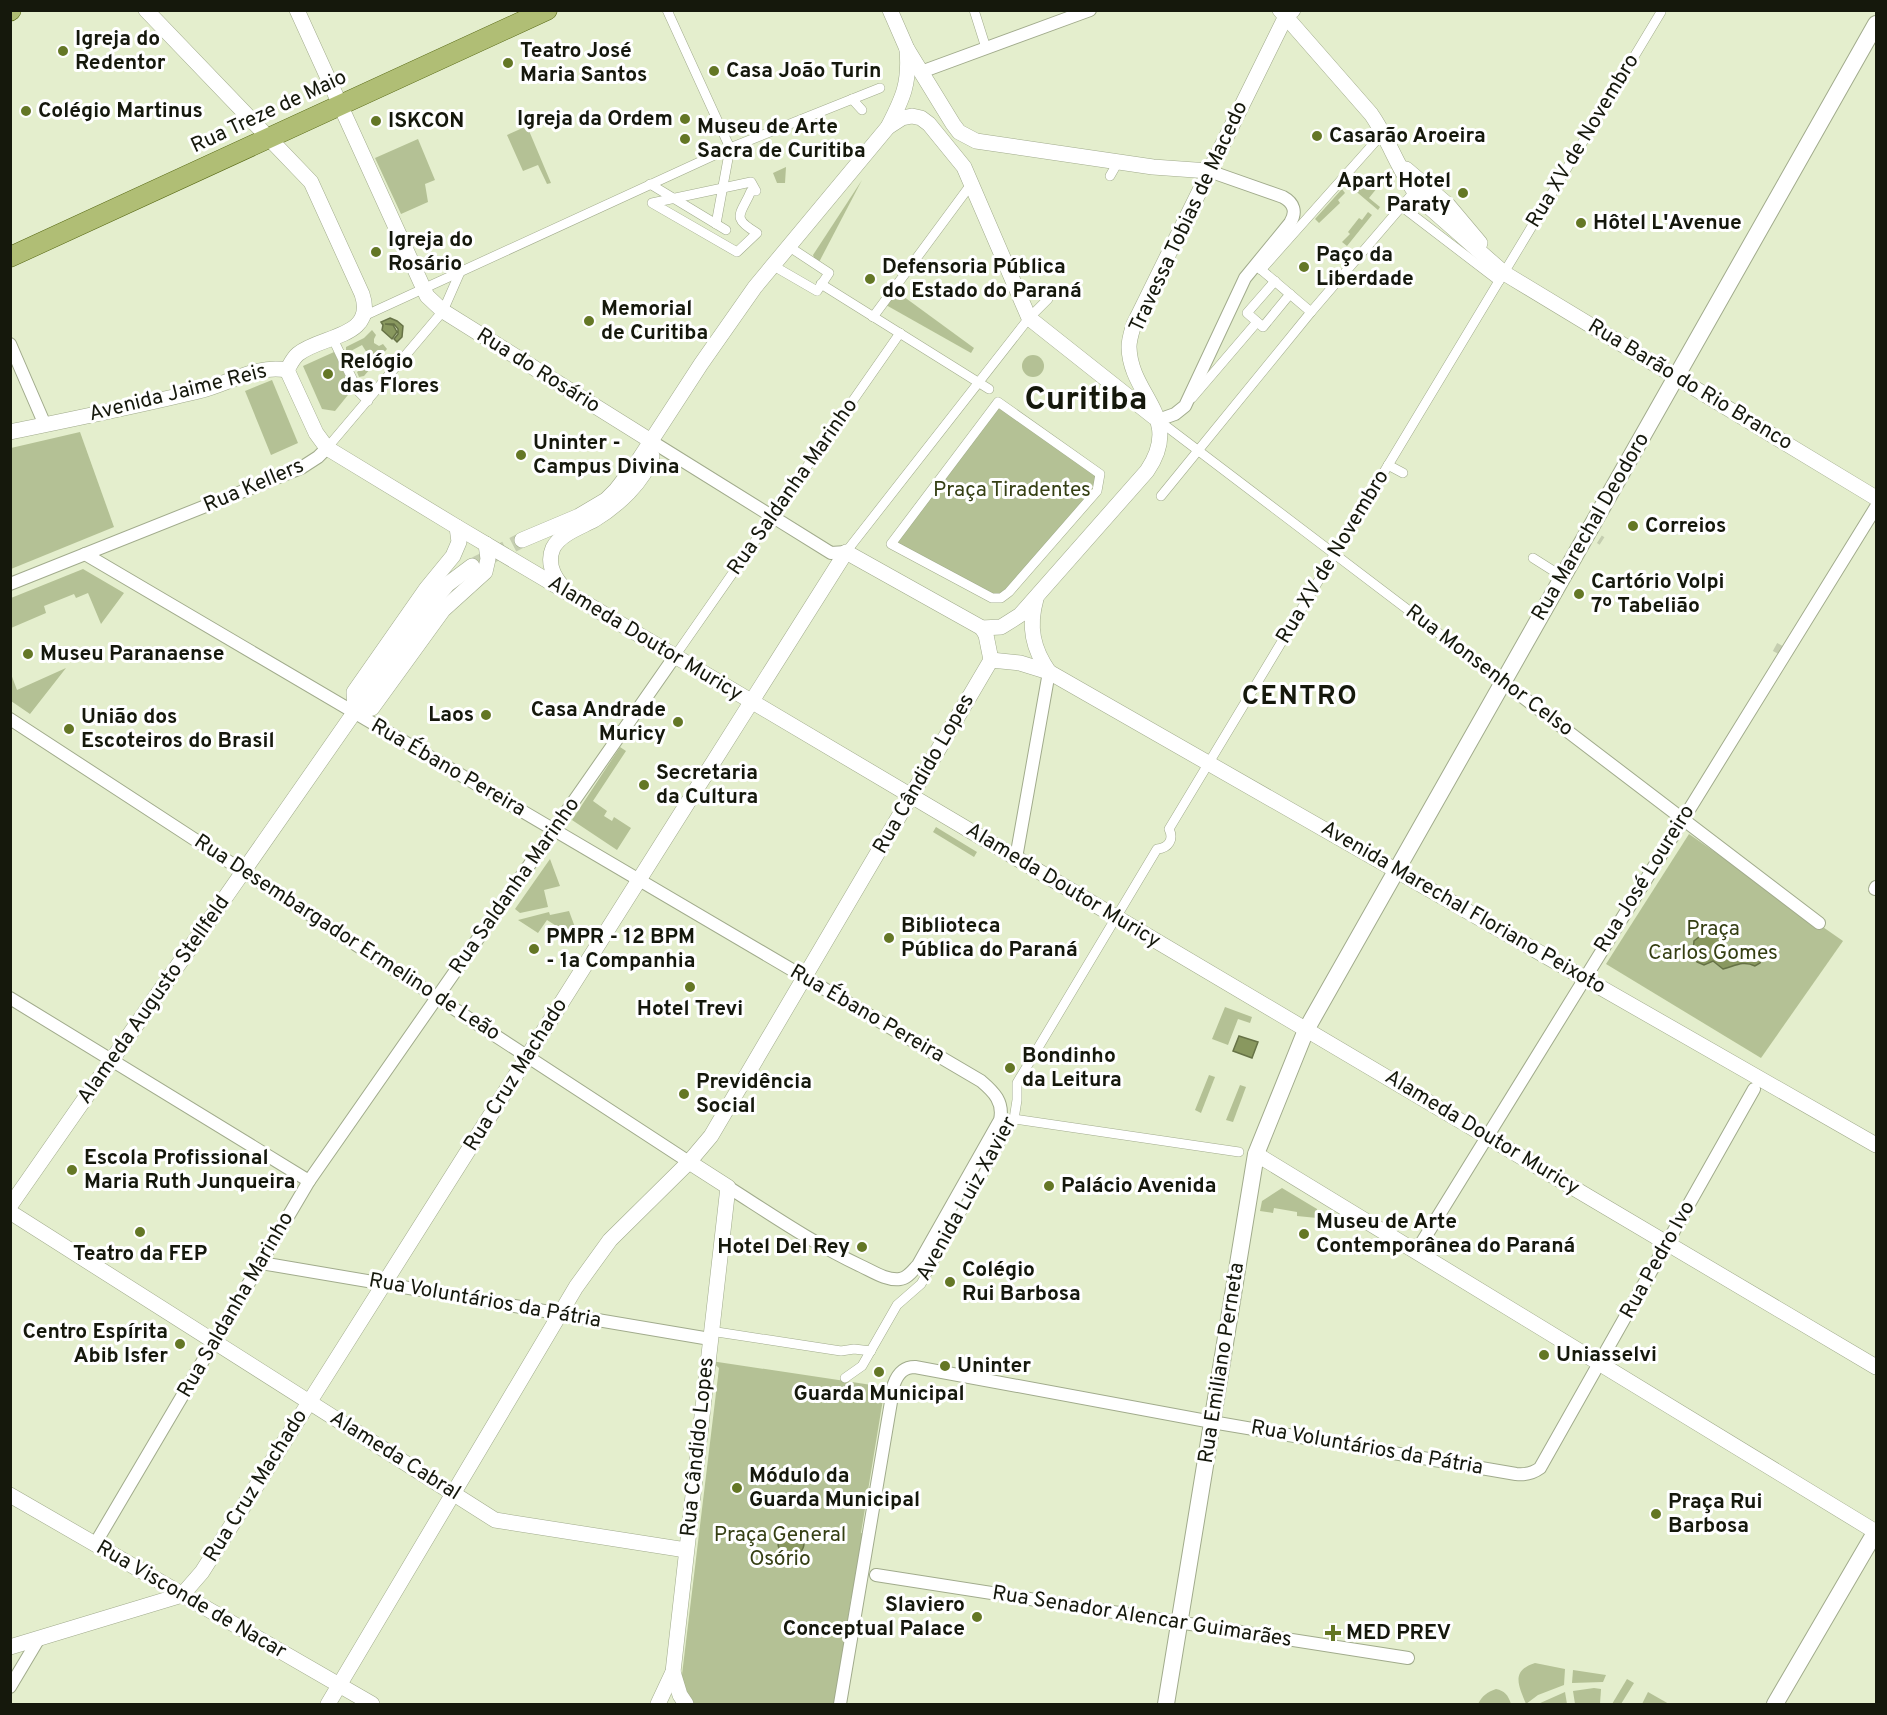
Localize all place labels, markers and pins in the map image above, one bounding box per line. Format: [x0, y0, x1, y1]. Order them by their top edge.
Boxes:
place label: Igreja do Redentor [75, 26, 166, 77]
place label: Teatro José Maria Santos [520, 38, 647, 89]
marker: Igreja do Redentor [56, 44, 70, 58]
marker: Teatro José Maria Santos [501, 56, 515, 70]
place label: Casa João Turin [726, 58, 881, 85]
marker: Casa João Turin [707, 64, 721, 78]
place label: Colégio Martinus [38, 98, 203, 125]
marker: Colégio Martinus [19, 104, 33, 118]
place label: Igreja da Ordem [517, 106, 673, 133]
place label: ISKCON [388, 108, 464, 135]
marker: Igreja da Ordem [678, 112, 692, 126]
marker: ISKCON [369, 114, 383, 128]
place label: Museu de Arte Sacra de Curitiba [697, 114, 866, 165]
place label: Casarão Aroeira [1329, 123, 1486, 150]
marker: Casarão Aroeira [1310, 129, 1324, 143]
marker: Museu de Arte Sacra de Curitiba [678, 132, 692, 146]
place label: Apart Hotel Paraty [1337, 168, 1451, 219]
marker: Apart Hotel Paraty [1456, 186, 1470, 200]
place label: Hôtel L'Avenue [1593, 210, 1742, 237]
marker: Hôtel L'Avenue [1574, 216, 1588, 230]
place label: Igreja do Rosário [388, 227, 473, 278]
place label: Paço da Liberdade [1316, 242, 1414, 293]
marker: Igreja do Rosário [369, 245, 383, 259]
place label: Defensoria Pública do Estado do Paraná [882, 254, 1082, 305]
marker: Paço da Liberdade [1297, 260, 1311, 274]
marker: Defensoria Pública do Estado do Paraná [863, 272, 877, 286]
place label: Memorial de Curitiba [601, 296, 708, 347]
marker: Memorial de Curitiba [582, 314, 596, 328]
place label: Relógio das Flores [340, 349, 439, 400]
marker: Relógio das Flores [321, 367, 335, 381]
place label: Uninter - Campus Divina [533, 430, 680, 481]
marker: Uninter - Campus Divina [514, 448, 528, 462]
place label: Correios [1645, 513, 1726, 540]
marker: Correios [1626, 519, 1640, 533]
place label: Cartório Volpi 7º Tabelião [1591, 569, 1724, 620]
marker: Cartório Volpi 7º Tabelião [1572, 587, 1586, 601]
place label: Museu Paranaense [40, 641, 224, 668]
marker: Museu Paranaense [21, 647, 35, 661]
place label: Casa Andrade Muricy [531, 697, 666, 748]
place label: Laos [428, 702, 474, 729]
place label: União dos Escoteiros do Brasil [81, 704, 275, 755]
marker: Laos [479, 708, 493, 722]
marker: Casa Andrade Muricy [671, 715, 685, 729]
marker: União dos Escoteiros do Brasil [62, 722, 76, 736]
place label: Secretaria da Cultura [656, 760, 758, 811]
marker: Secretaria da Cultura [637, 778, 651, 792]
place label: Biblioteca Pública do Paraná [901, 913, 1078, 964]
place label: PMPR - 12 BPM - 1a Companhia [546, 924, 695, 975]
marker: Biblioteca Pública do Paraná [882, 931, 896, 945]
marker: PMPR - 12 BPM - 1a Companhia [527, 942, 541, 956]
marker: Hotel Trevi [683, 980, 697, 994]
place label: Hotel Trevi [637, 996, 743, 1023]
place label: Bondinho da Leitura [1022, 1043, 1122, 1094]
marker: Bondinho da Leitura [1003, 1061, 1017, 1075]
place label: Previdência Social [696, 1069, 812, 1120]
marker: Previdência Social [677, 1087, 691, 1101]
place label: Escola Profissional Maria Ruth Junqueira [84, 1145, 295, 1196]
marker: Escola Profissional Maria Ruth Junqueira [65, 1163, 79, 1177]
place label: Palácio Avenida [1061, 1173, 1216, 1200]
marker: Palácio Avenida [1042, 1179, 1056, 1193]
place label: Museu de Arte Contemporânea do Paraná [1316, 1209, 1575, 1260]
marker: Teatro da FEP [133, 1225, 147, 1239]
marker: Museu de Arte Contemporânea do Paraná [1297, 1227, 1311, 1241]
place label: Hotel Del Rey [717, 1234, 850, 1261]
marker: Hotel Del Rey [855, 1240, 869, 1254]
place label: Teatro da FEP [73, 1241, 207, 1268]
place label: Colégio Rui Barbosa [962, 1257, 1081, 1308]
marker: Colégio Rui Barbosa [943, 1275, 957, 1289]
place label: Centro Espírita Abib Isfer [22, 1319, 168, 1370]
marker: Centro Espírita Abib Isfer [173, 1337, 187, 1351]
place label: Uniasselvi [1556, 1342, 1657, 1369]
marker: Uniasselvi [1537, 1348, 1551, 1362]
place label: Uninter [957, 1353, 1031, 1380]
marker: Uninter [938, 1359, 952, 1373]
marker: Guarda Municipal [872, 1365, 886, 1379]
place label: Guarda Municipal [793, 1381, 965, 1408]
place label: Módulo da Guarda Municipal [749, 1463, 920, 1514]
marker: Módulo da Guarda Municipal [730, 1481, 744, 1495]
place label: Praça Rui Barbosa [1668, 1489, 1762, 1540]
marker: Praça Rui Barbosa [1649, 1507, 1663, 1521]
place label: Slaviero Conceptual Palace [783, 1592, 965, 1643]
marker: Slaviero Conceptual Palace [970, 1610, 984, 1624]
place label: MED PREV [1346, 1620, 1451, 1647]
marker: MED PREV [1324, 1624, 1342, 1642]

